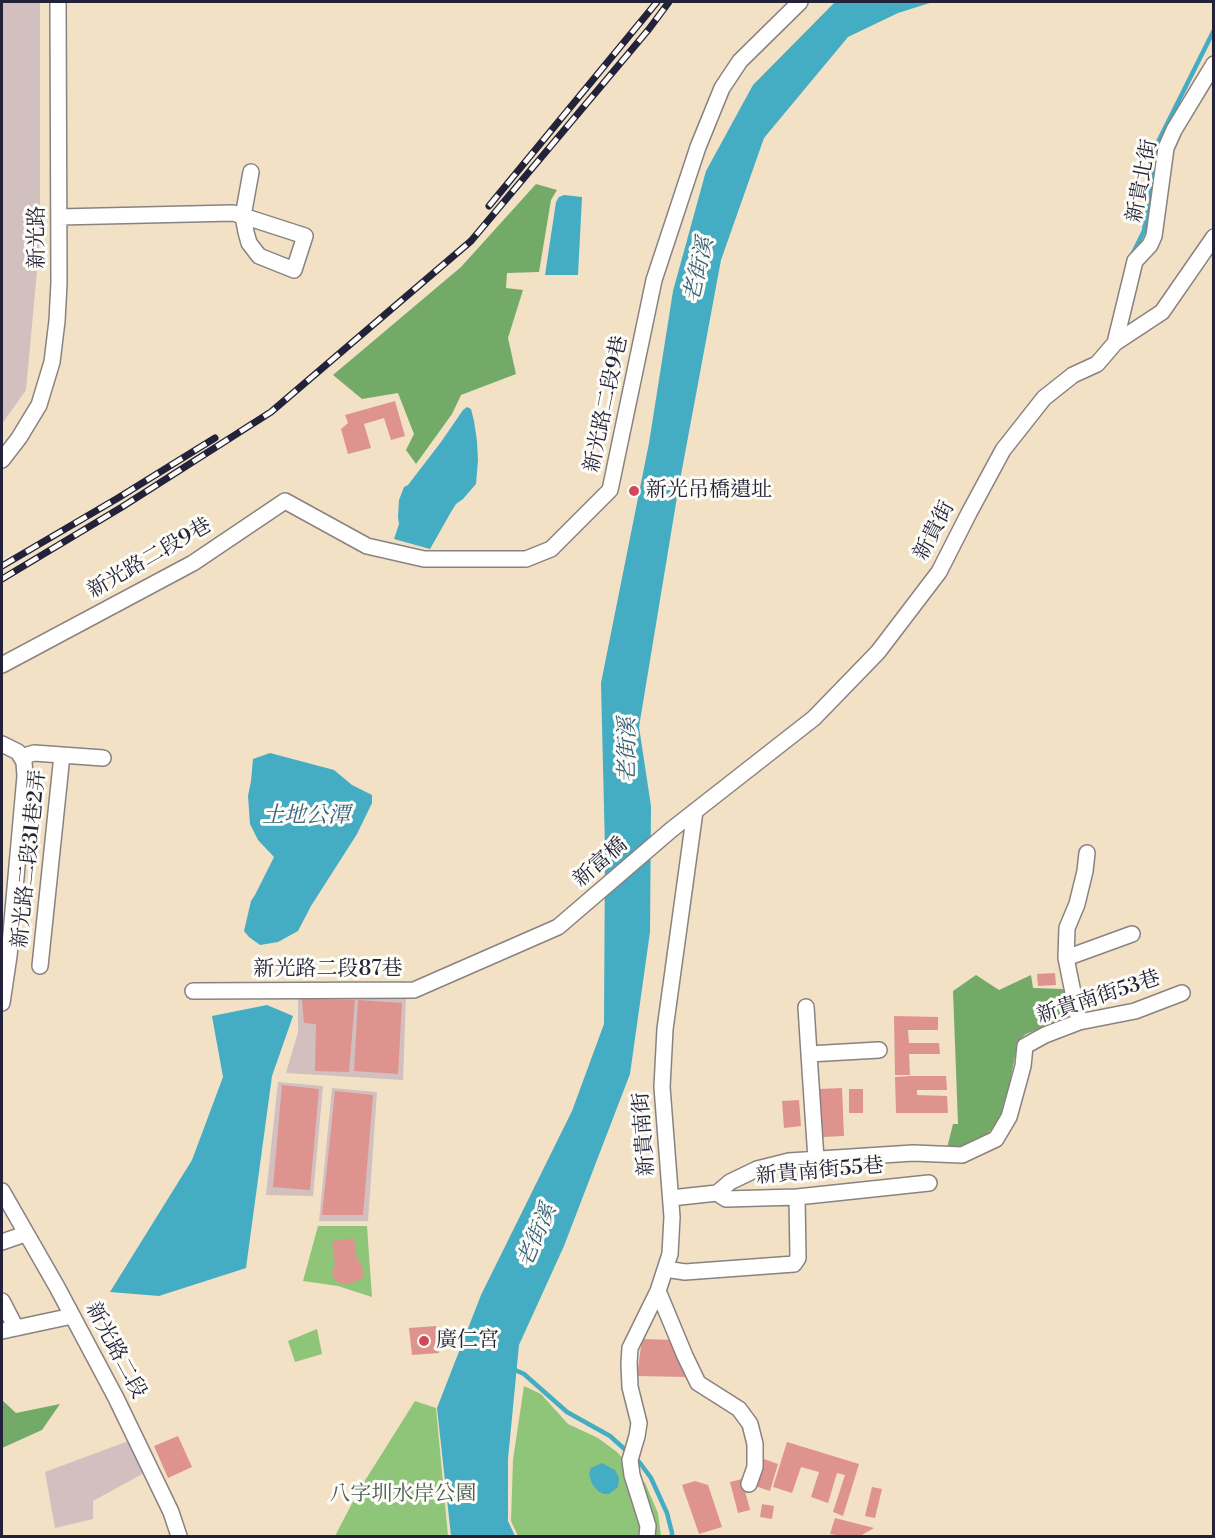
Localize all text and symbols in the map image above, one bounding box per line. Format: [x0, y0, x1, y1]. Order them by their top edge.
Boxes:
street label: 新貴北街 [1123, 137, 1163, 225]
street label: 新光路 [25, 206, 51, 268]
water label: 老街溪 [680, 235, 720, 305]
street label: 新光路二段9巷 [580, 334, 634, 474]
place label: 新光吊橋遺址 [646, 478, 772, 504]
marker: 新光吊橋遺址 [627, 484, 641, 498]
street label: 新貴街 [909, 497, 961, 565]
street label: 新光路二段9巷 [84, 513, 216, 605]
water label: 老街溪 [616, 717, 642, 783]
street label: 新光路二段31巷2弄 [8, 769, 52, 949]
water label: 土地公潭 [262, 804, 350, 830]
street label: 新富橋 [569, 833, 633, 893]
street label: 新光路二段87巷 [253, 957, 403, 983]
street label: 新貴南街53巷 [1034, 966, 1164, 1030]
street label: 新貴南街 [630, 1091, 660, 1177]
street label: 新貴南街55巷 [755, 1154, 885, 1190]
water label: 老街溪 [513, 1200, 563, 1272]
street label: 新光路二段 [79, 1299, 151, 1403]
place label: 廣仁宮 [436, 1328, 499, 1354]
marker: 廣仁宮 [417, 1334, 431, 1348]
park label: 八字圳水岸公園 [330, 1482, 476, 1508]

